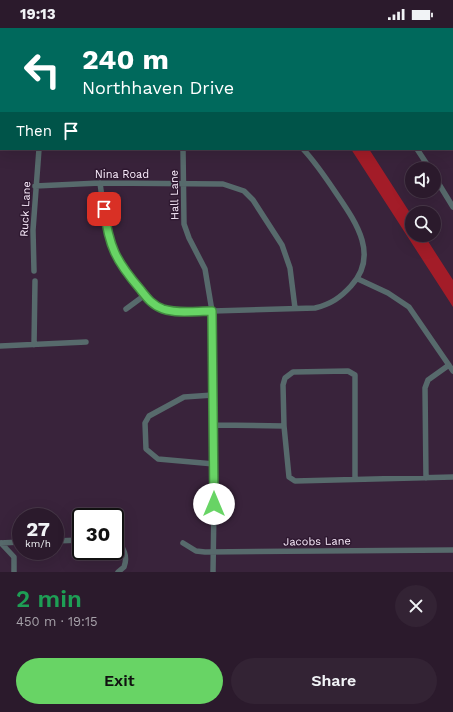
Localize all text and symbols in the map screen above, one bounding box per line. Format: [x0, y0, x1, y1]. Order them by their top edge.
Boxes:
text: 19:13 [20, 5, 56, 23]
text: 240 m [82, 43, 169, 76]
icon: left [16, 44, 68, 96]
text: Northhaven Drive [82, 77, 234, 98]
icon: arrive [60, 120, 82, 142]
text: Then [16, 122, 52, 140]
map controls [405, 162, 441, 242]
button: sound [405, 162, 441, 198]
street label: Nina Road [95, 168, 149, 181]
street label: Hall Lane [168, 170, 181, 220]
street label: Ruck Lane [18, 181, 33, 237]
pin [87, 192, 121, 226]
icon: arrive [93, 198, 115, 220]
button: search [405, 206, 441, 242]
position arrow [193, 483, 235, 525]
speed limit sign: 30 [72, 508, 124, 560]
text: 27 [26, 517, 50, 541]
street label: Jacobs Lane [283, 534, 351, 549]
text: km/h [25, 538, 51, 549]
text: 2 min [16, 585, 82, 613]
button: close [395, 585, 437, 627]
text: 450 m · 19:15 [16, 614, 98, 629]
button: Exit [16, 658, 223, 704]
button: Share [231, 658, 437, 704]

